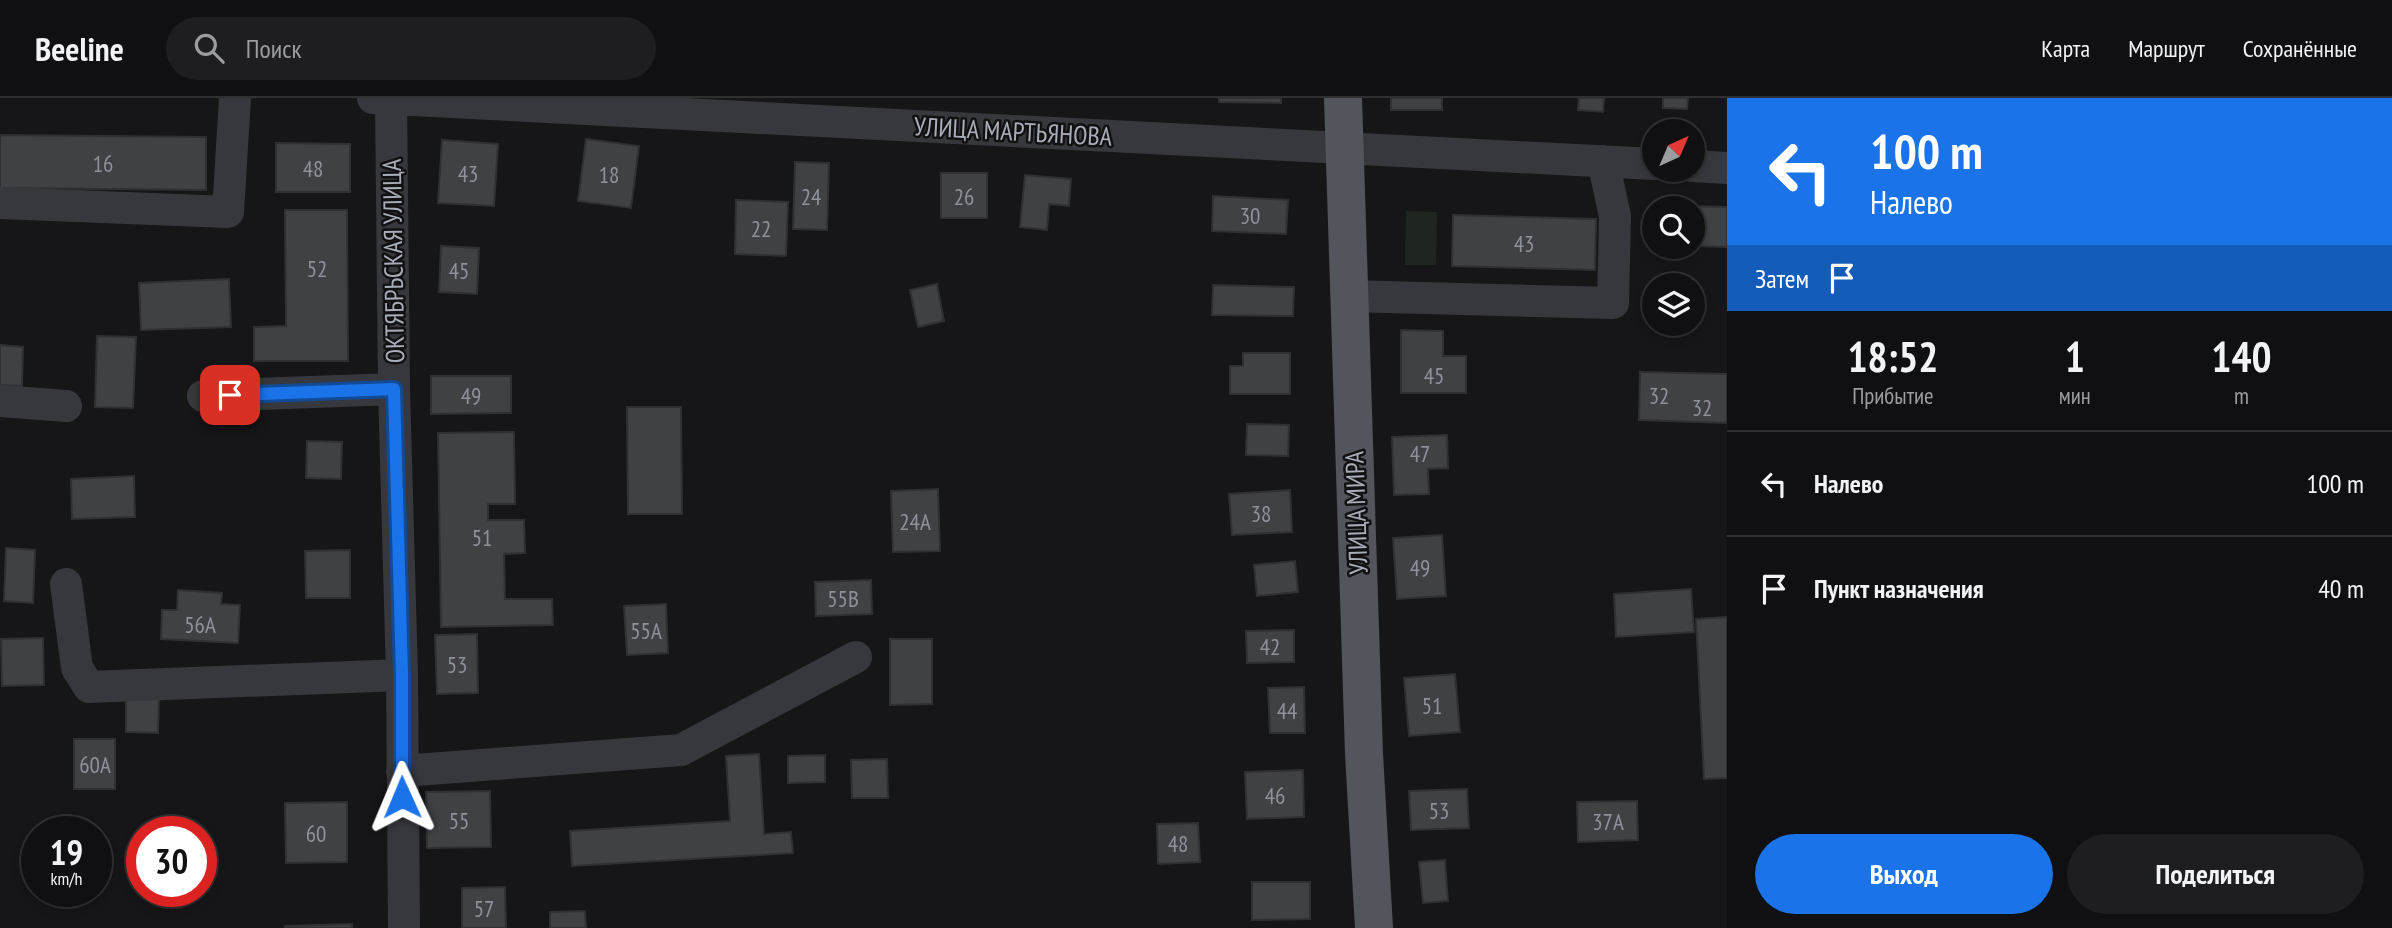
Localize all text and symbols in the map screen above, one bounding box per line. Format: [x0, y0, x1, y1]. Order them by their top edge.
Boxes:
search box [166, 17, 656, 80]
text: Beeline [35, 27, 124, 70]
icon: search [190, 29, 228, 67]
text: Поиск [246, 32, 301, 65]
text: Карта [2041, 33, 2090, 64]
text: Маршрут [2128, 33, 2205, 64]
text: Сохранённые [2243, 33, 2357, 64]
street label: УЛИЦА МАРТЬЯНОВА [913, 109, 1114, 153]
north arrow [1642, 119, 1704, 182]
map controls [1642, 119, 1705, 336]
text: 100 m [1870, 119, 1983, 183]
icon: left [1755, 126, 1846, 217]
house number: 16 [93, 149, 113, 178]
house number: 48 [303, 154, 323, 183]
street label: ОКТЯБРЬСКАЯ УЛИЦА [375, 158, 411, 363]
house number: 43 [458, 159, 478, 188]
house number: 18 [599, 160, 619, 189]
text: Налево [1870, 181, 1953, 223]
house number: 24 [801, 182, 821, 211]
house number: 26 [954, 182, 974, 211]
button: search [1642, 196, 1705, 259]
house number: 30 [1240, 201, 1260, 230]
house number: 22 [751, 214, 771, 243]
house number: 43 [1514, 229, 1534, 258]
house number: 52 [307, 254, 327, 283]
house number: 45 [449, 256, 469, 285]
icon: arrive [1823, 259, 1861, 297]
text: Затем [1755, 262, 1809, 295]
button: layers [1642, 273, 1705, 336]
text: 18:52 [1847, 329, 1938, 384]
text: 1 [2065, 329, 2085, 384]
text: 140 [2211, 329, 2272, 384]
house number: 45 [1424, 361, 1444, 390]
pin [200, 365, 260, 425]
icon: arrive [211, 376, 249, 414]
house number: 49 [461, 381, 481, 410]
house number: 32 [1649, 381, 1669, 410]
text: Прибытие [1852, 381, 1934, 410]
text: мин [2059, 381, 2091, 410]
text: m [2234, 381, 2249, 410]
house number: 32 [1692, 393, 1712, 422]
house number: 47 [1410, 439, 1430, 468]
street label: УЛИЦА МИРА [1337, 450, 1375, 575]
icon: left [1755, 465, 1793, 503]
text: Налево [1814, 467, 1883, 500]
text: 100 m [2306, 467, 2364, 500]
house number: 38 [1251, 499, 1271, 528]
house number: 24А [899, 507, 931, 536]
house number: 51 [472, 523, 492, 552]
house number: 49 [1410, 553, 1430, 582]
icon: arrive [1755, 570, 1793, 608]
text: Пункт назначения [1814, 572, 1984, 605]
text: 40 m [2318, 572, 2364, 605]
house number: 55В [827, 584, 859, 613]
house number: 56А [184, 610, 216, 639]
house number: 55А [630, 616, 662, 645]
house number: 42 [1260, 632, 1280, 661]
house number: 53 [447, 650, 467, 679]
house number: 51 [1422, 691, 1442, 720]
house number: 44 [1277, 696, 1297, 725]
house number: 60А [79, 750, 111, 779]
position arrow [365, 760, 439, 834]
house number: 46 [1265, 781, 1285, 810]
house number: 53 [1429, 796, 1449, 825]
house number: 55 [449, 806, 469, 835]
house number: 37А [1592, 807, 1624, 836]
speed limit sign: 30 [126, 816, 217, 907]
house number: 60 [306, 819, 326, 848]
text: 19 [50, 829, 83, 875]
house number: 48 [1168, 829, 1188, 858]
button: Выход [1755, 834, 2053, 914]
button: Поделиться [2067, 834, 2364, 914]
text: km/h [51, 867, 82, 890]
house number: 57 [474, 894, 494, 923]

